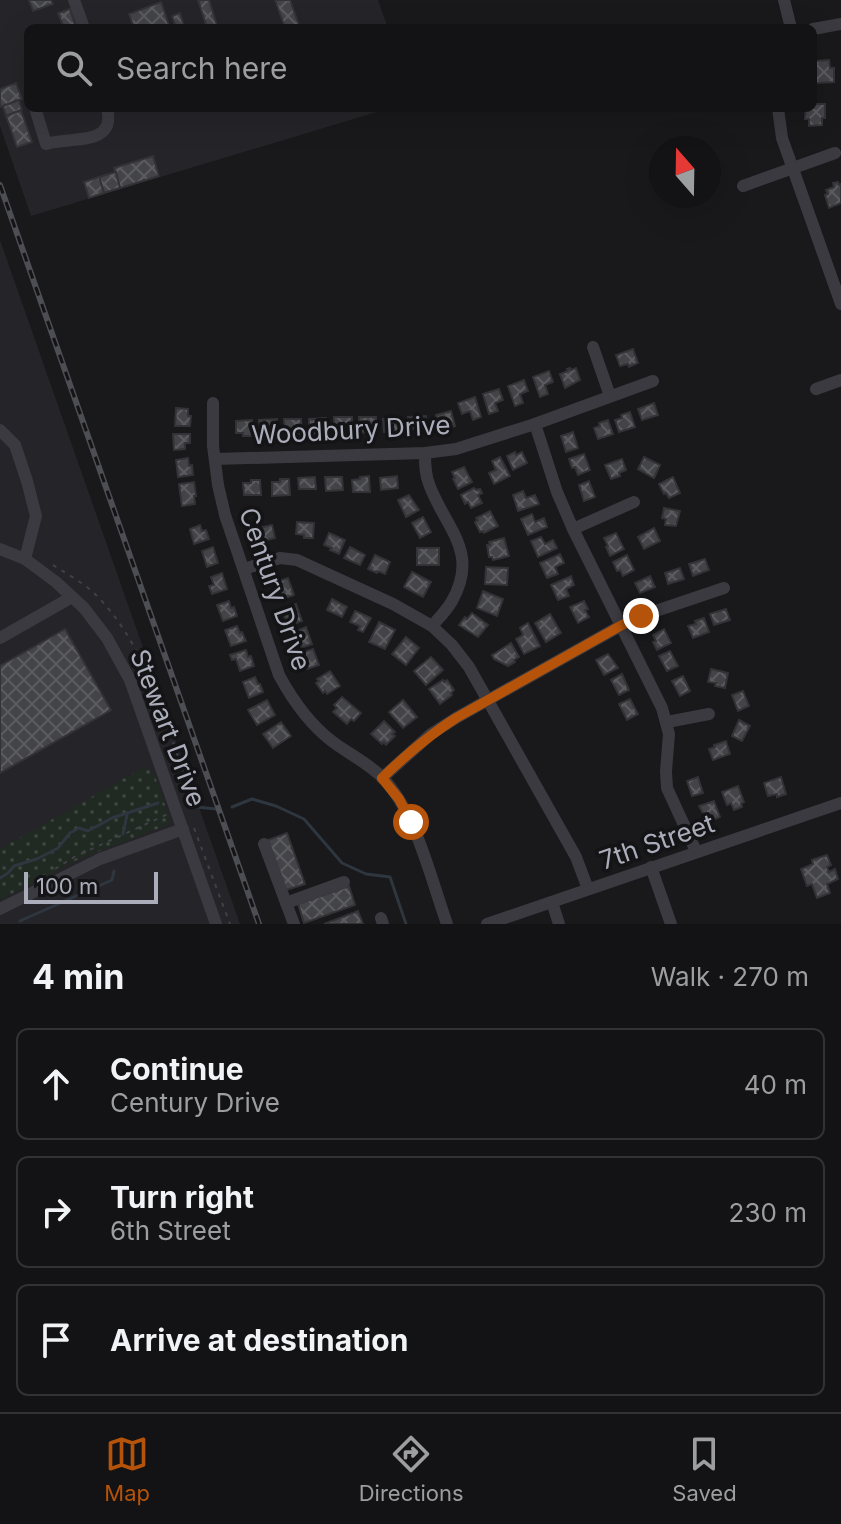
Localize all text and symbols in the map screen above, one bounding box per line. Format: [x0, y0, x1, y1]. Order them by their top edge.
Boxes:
search box [24, 24, 817, 112]
icon: search [52, 46, 96, 90]
text: Search here [116, 50, 288, 86]
north arrow [649, 136, 721, 208]
street label: Woodbury Drive [251, 409, 451, 450]
street label: Century Drive [233, 503, 318, 674]
route end [623, 598, 659, 634]
street label: Stewart Drive [124, 645, 213, 811]
route start [393, 804, 429, 840]
street label: 7th Street [595, 807, 718, 876]
scale bar [24, 868, 158, 904]
text: 100 m [36, 873, 98, 899]
text: 4 min [32, 956, 124, 997]
text: Walk · 270 m [651, 961, 809, 992]
text: Continue [110, 1051, 244, 1087]
icon: ahead [34, 1062, 78, 1106]
text: 40 m [744, 1069, 807, 1100]
text: Century Drive [110, 1087, 280, 1118]
text: Turn right [110, 1179, 254, 1215]
icon: right [34, 1190, 78, 1234]
text: 230 m [729, 1197, 807, 1228]
text: 6th Street [110, 1215, 231, 1246]
icon: arrive [34, 1318, 78, 1362]
text: Arrive at destination [110, 1322, 408, 1358]
tab: Map [104, 1432, 150, 1506]
tab: Directions [359, 1432, 464, 1506]
tab: Saved [672, 1432, 737, 1506]

